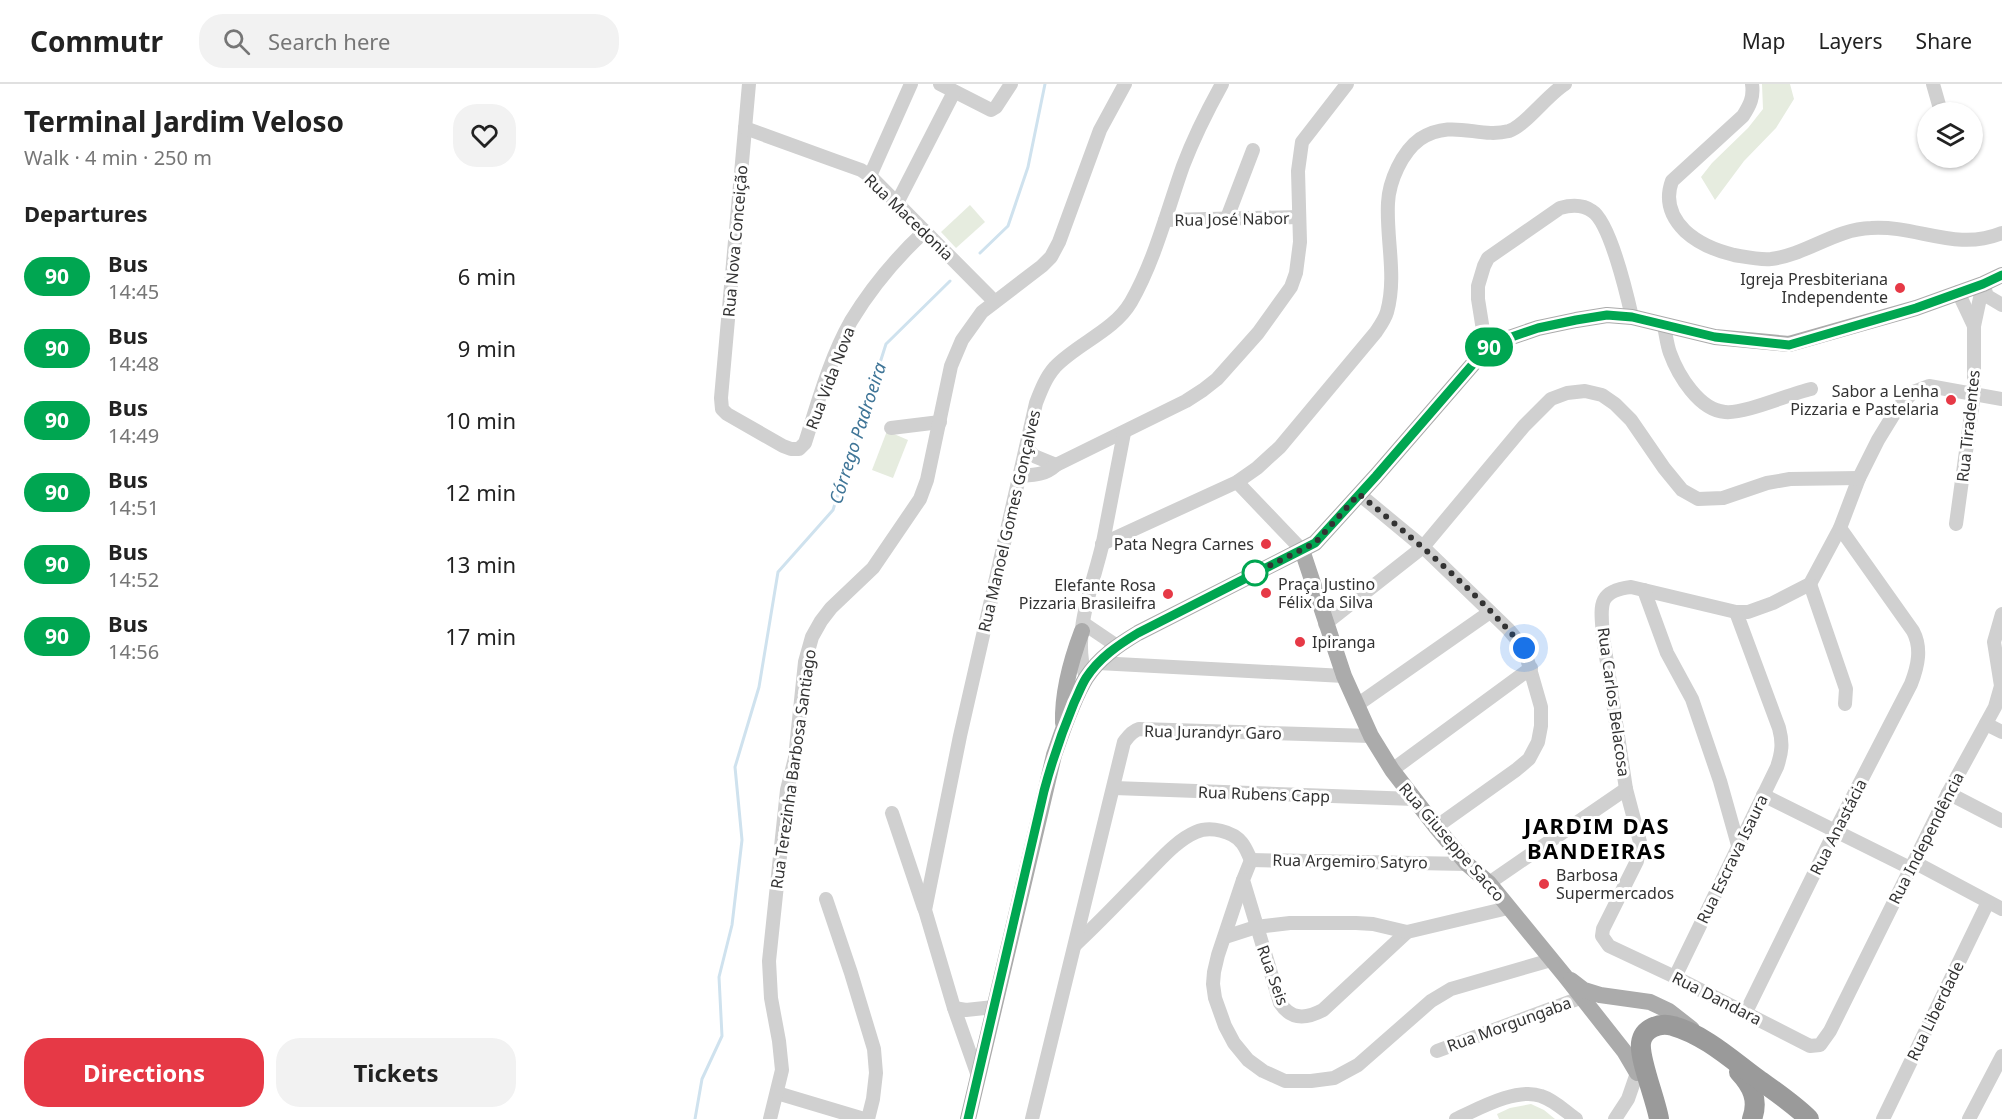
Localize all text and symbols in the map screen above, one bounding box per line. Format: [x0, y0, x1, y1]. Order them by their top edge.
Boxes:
search box [199, 14, 619, 68]
text: Commutr [30, 22, 163, 60]
icon: search [220, 25, 253, 58]
text: Search here [268, 26, 390, 56]
text: Map [1742, 27, 1786, 55]
text: Layers [1819, 27, 1883, 55]
text: Share [1916, 27, 1972, 55]
text: Terminal Jardim Veloso [24, 102, 344, 140]
map controls [1917, 102, 1983, 168]
button: layers [1917, 102, 1983, 168]
button: heart [453, 104, 516, 167]
text: Walk · 4 min · 250 m [24, 144, 212, 171]
street label: Rua Nova Conceição [717, 164, 753, 318]
street label: Rua Macedonia [860, 169, 958, 265]
text: Departures [24, 198, 148, 228]
street label: Rua José Nabor [1174, 207, 1290, 231]
text: Bus [108, 248, 148, 278]
text: 6 min [458, 261, 516, 291]
text: 90 [45, 262, 69, 290]
place label: Igreja Presbiteriana Independente [1740, 268, 1888, 308]
text: 14:45 [108, 278, 159, 305]
marker: Igreja Presbiteriana Independente [1893, 281, 1907, 295]
text: Bus [108, 320, 148, 350]
street label: Rua Vida Nova [800, 323, 860, 433]
line badge: 90 [1462, 328, 1516, 366]
text: 9 min [458, 333, 516, 363]
text: 90 [1477, 333, 1501, 361]
text: 90 [45, 334, 69, 362]
text: 14:48 [108, 350, 159, 377]
water label: Córrego Padroeira [823, 359, 891, 507]
street label: Rua Tiradentes [1951, 369, 1985, 483]
place label: Sabor a Lenha Pizzaria e Pastelaria [1790, 380, 1939, 420]
text: Bus [108, 392, 148, 422]
marker: Sabor a Lenha Pizzaria e Pastelaria [1944, 393, 1958, 407]
text: 10 min [445, 405, 516, 435]
text: 90 [45, 406, 69, 434]
street label: Rua Manoel Gomes Gonçalves [973, 408, 1045, 634]
text: 14:49 [108, 422, 159, 449]
text: Bus [108, 464, 148, 494]
text: 12 min [445, 477, 516, 507]
text: 90 [45, 478, 69, 506]
text: 14:51 [108, 494, 159, 521]
place label: Pata Negra Carnes [1114, 533, 1254, 555]
text: Bus [108, 536, 148, 566]
marker: Pata Negra Carnes [1259, 537, 1273, 551]
text: 13 min [445, 549, 516, 579]
text: 90 [45, 550, 69, 578]
unlabelled marker [1242, 560, 1268, 586]
text: 14:52 [108, 566, 159, 593]
place label: Praça Justino Félix da Silva [1278, 573, 1375, 613]
place label: Elefante Rosa Pizzaria Brasileifra [1019, 574, 1156, 614]
marker: Praça Justino Félix da Silva [1259, 586, 1273, 600]
marker: Elefante Rosa Pizzaria Brasileifra [1161, 587, 1175, 601]
text: Bus [108, 608, 148, 638]
text: 17 min [445, 621, 516, 651]
text: 90 [45, 622, 69, 650]
street label: Rua Carlos Belacosa [1593, 626, 1635, 778]
place label: Ipiranga [1312, 631, 1375, 653]
your location [1509, 633, 1539, 663]
marker: Ipiranga [1293, 635, 1307, 649]
text: 14:56 [108, 638, 159, 665]
street label: Rua Terezinha Barbosa Santiago [765, 648, 821, 890]
street label: Rua Jurandyr Garo [1144, 720, 1282, 744]
street label: Rua Independência [1883, 768, 1969, 908]
street label: Rua Anastácia [1804, 775, 1872, 879]
street label: Rua Giuseppe Sacco [1394, 778, 1510, 906]
street label: Rua Rubens Capp [1198, 781, 1330, 807]
street label: Rua Escrava Isaura [1691, 791, 1773, 927]
district label: JARDIM DAS BANDEIRAS [1522, 810, 1670, 865]
street label: Rua Argemiro Satyro [1272, 849, 1428, 873]
place label: Barbosa Supermercados [1556, 864, 1674, 904]
marker: Barbosa Supermercados [1537, 877, 1551, 891]
street label: Rua Seis [1252, 942, 1294, 1008]
street label: Rua Liberdade [1901, 957, 1969, 1065]
street label: Rua Dandara [1669, 966, 1765, 1030]
street label: Rua Morgungaba [1444, 991, 1574, 1057]
button: Directions [24, 1038, 264, 1107]
button: Tickets [276, 1038, 516, 1107]

